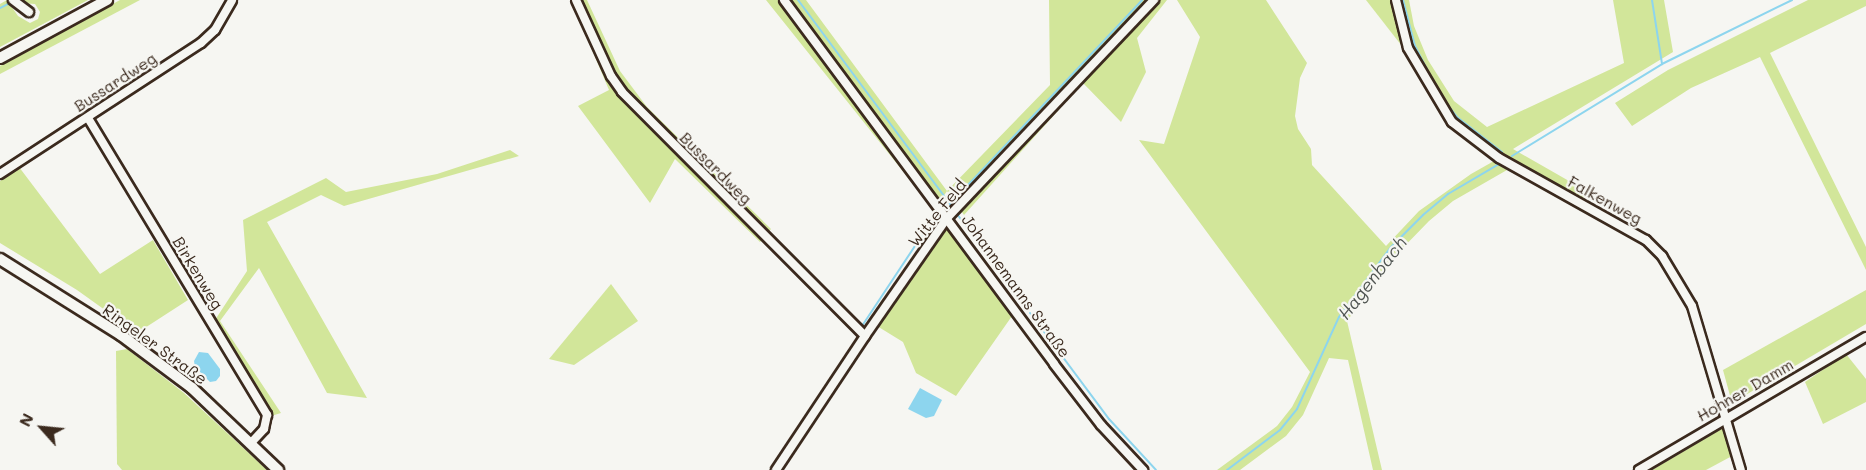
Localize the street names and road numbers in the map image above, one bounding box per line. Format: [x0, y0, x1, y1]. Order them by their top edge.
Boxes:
street label: Bussardweg [70, 48, 160, 116]
street label: Bussardweg [676, 128, 756, 208]
street label: Falkenweg [1565, 172, 1645, 228]
street label: Witte Feld [904, 175, 970, 251]
street label: Johannemanns Straße [958, 211, 1074, 361]
street label: Birkenweg [169, 233, 227, 313]
street label: Ringeler Straße [99, 300, 211, 388]
street label: Hohner Damm [1693, 355, 1797, 425]

